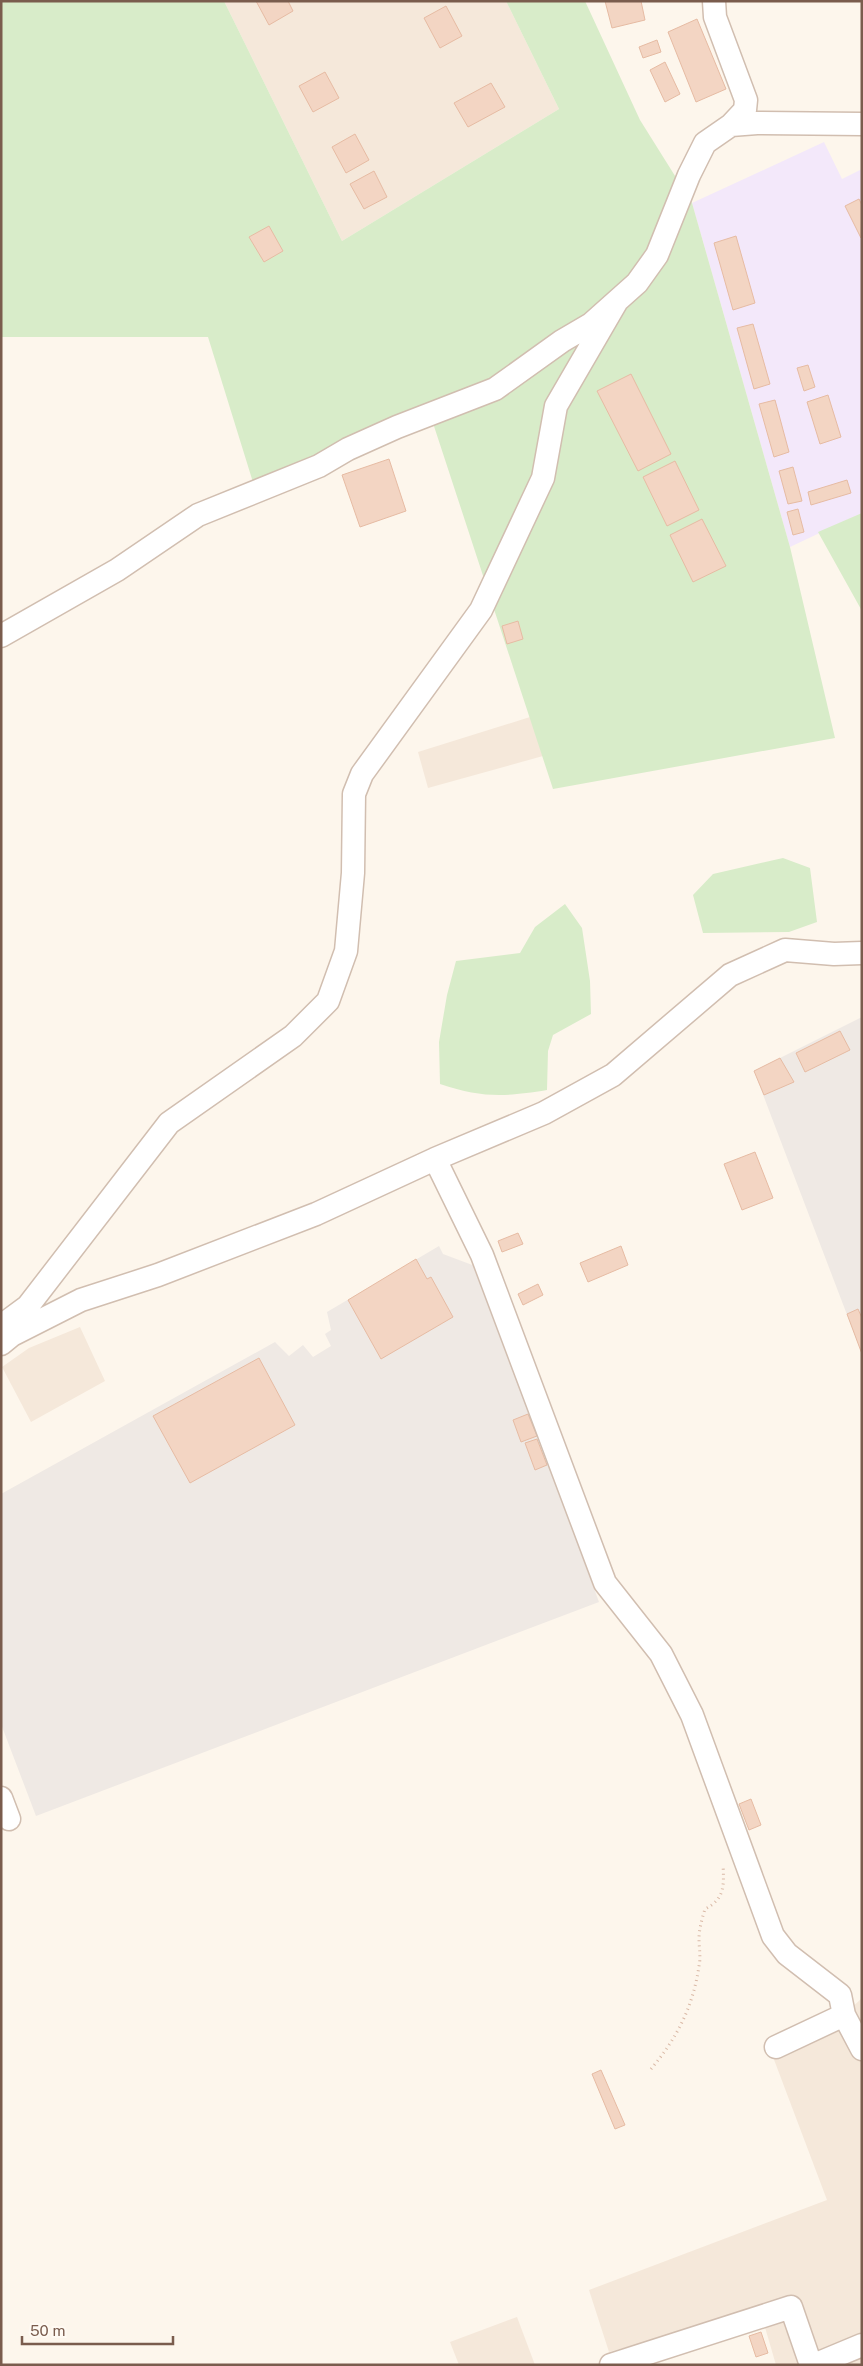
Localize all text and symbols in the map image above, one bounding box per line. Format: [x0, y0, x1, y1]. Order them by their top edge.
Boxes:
scale bar [22, 2314, 174, 2346]
text: 50 m [30, 2322, 65, 2339]

